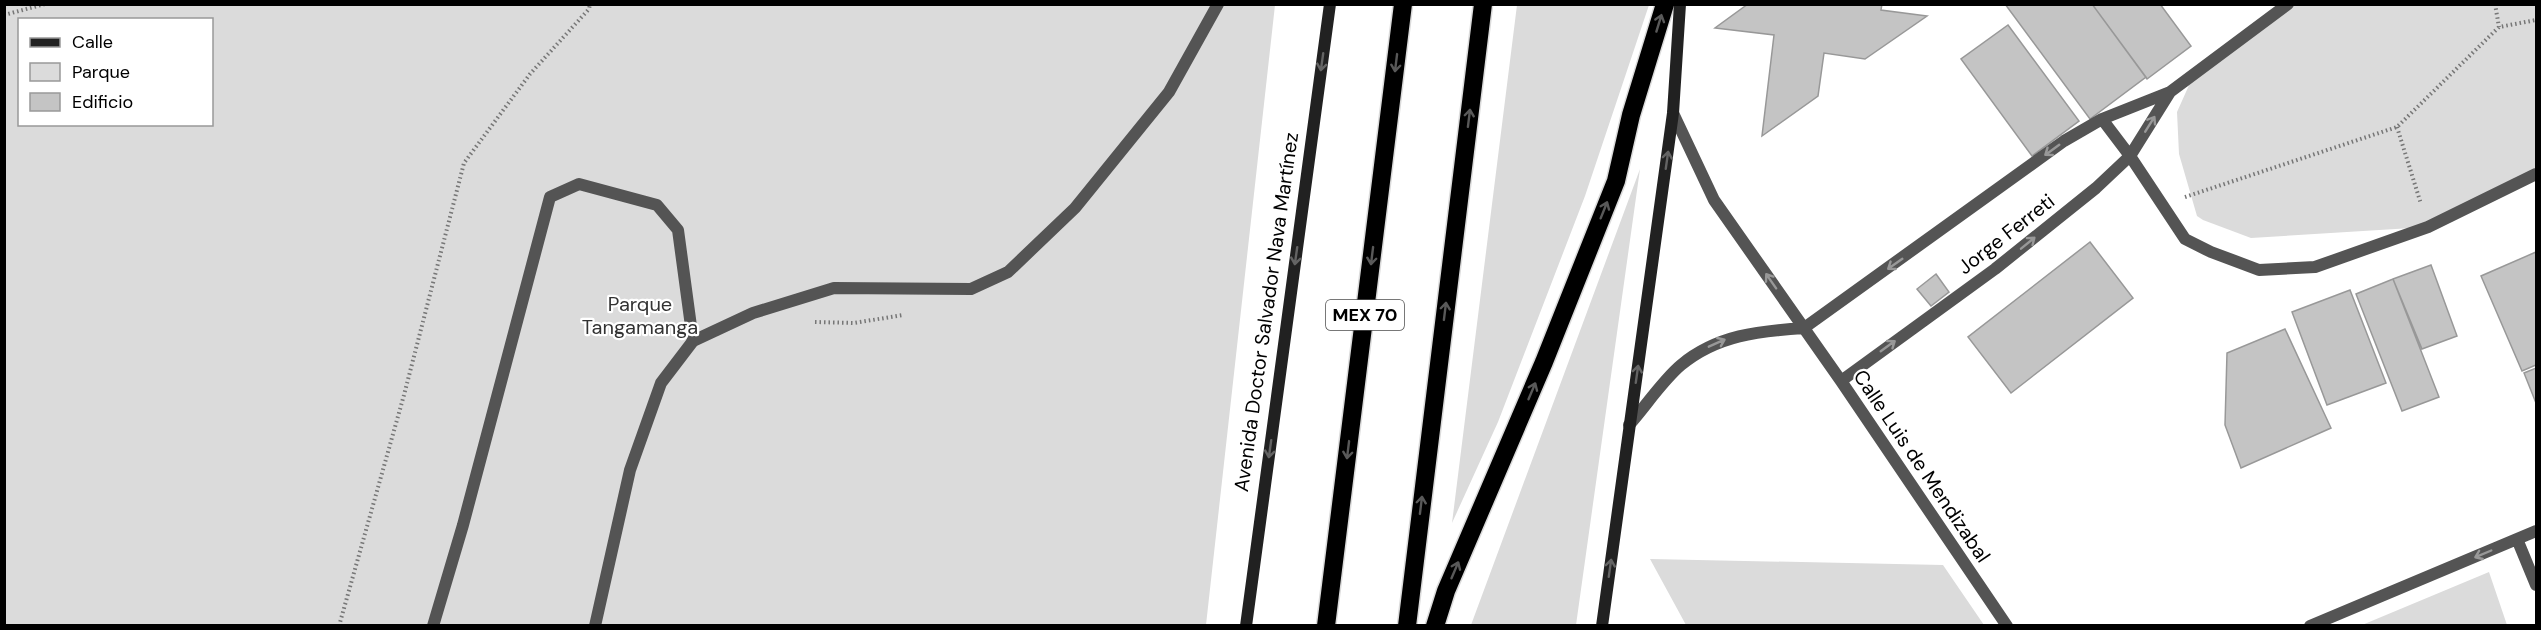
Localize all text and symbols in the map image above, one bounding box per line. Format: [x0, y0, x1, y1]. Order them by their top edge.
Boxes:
one-way arrow [1654, 14, 1665, 33]
legend [18, 18, 213, 126]
text: Calle [72, 30, 113, 54]
one-way arrow [1317, 52, 1328, 72]
one-way arrow [1390, 52, 1401, 72]
text: Parque [72, 60, 130, 84]
text: Edificio [72, 90, 133, 114]
one-way arrow [1464, 108, 1475, 128]
one-way arrow [2144, 116, 2156, 133]
street label: Avenida Doctor Salvador Nava Martínez [1228, 131, 1304, 493]
one-way arrow [2045, 144, 2061, 156]
one-way arrow [1661, 151, 1672, 171]
street label: Jorge Ferreti [1952, 188, 2060, 280]
one-way arrow [1600, 202, 1611, 220]
one-way arrow [2020, 236, 2036, 249]
one-way arrow [1290, 245, 1301, 265]
one-way arrow [1366, 246, 1377, 265]
one-way arrow [1887, 258, 1903, 271]
one-way arrow [1765, 273, 1777, 289]
park label: Parque Tangamanga [582, 291, 698, 340]
road number: MEX 70 [1326, 300, 1404, 330]
one-way arrow [1440, 302, 1451, 322]
one-way arrow [1708, 337, 1726, 349]
one-way arrow [1880, 340, 1896, 353]
one-way arrow [1631, 365, 1642, 385]
street label: Calle Luis de Mendizabal [1848, 365, 1996, 567]
one-way arrow [1526, 383, 1538, 401]
one-way arrow [1264, 438, 1275, 458]
one-way arrow [1342, 439, 1353, 459]
one-way arrow [1416, 495, 1427, 515]
one-way arrow [2474, 549, 2492, 560]
one-way arrow [1605, 558, 1616, 578]
one-way arrow [1450, 562, 1461, 580]

